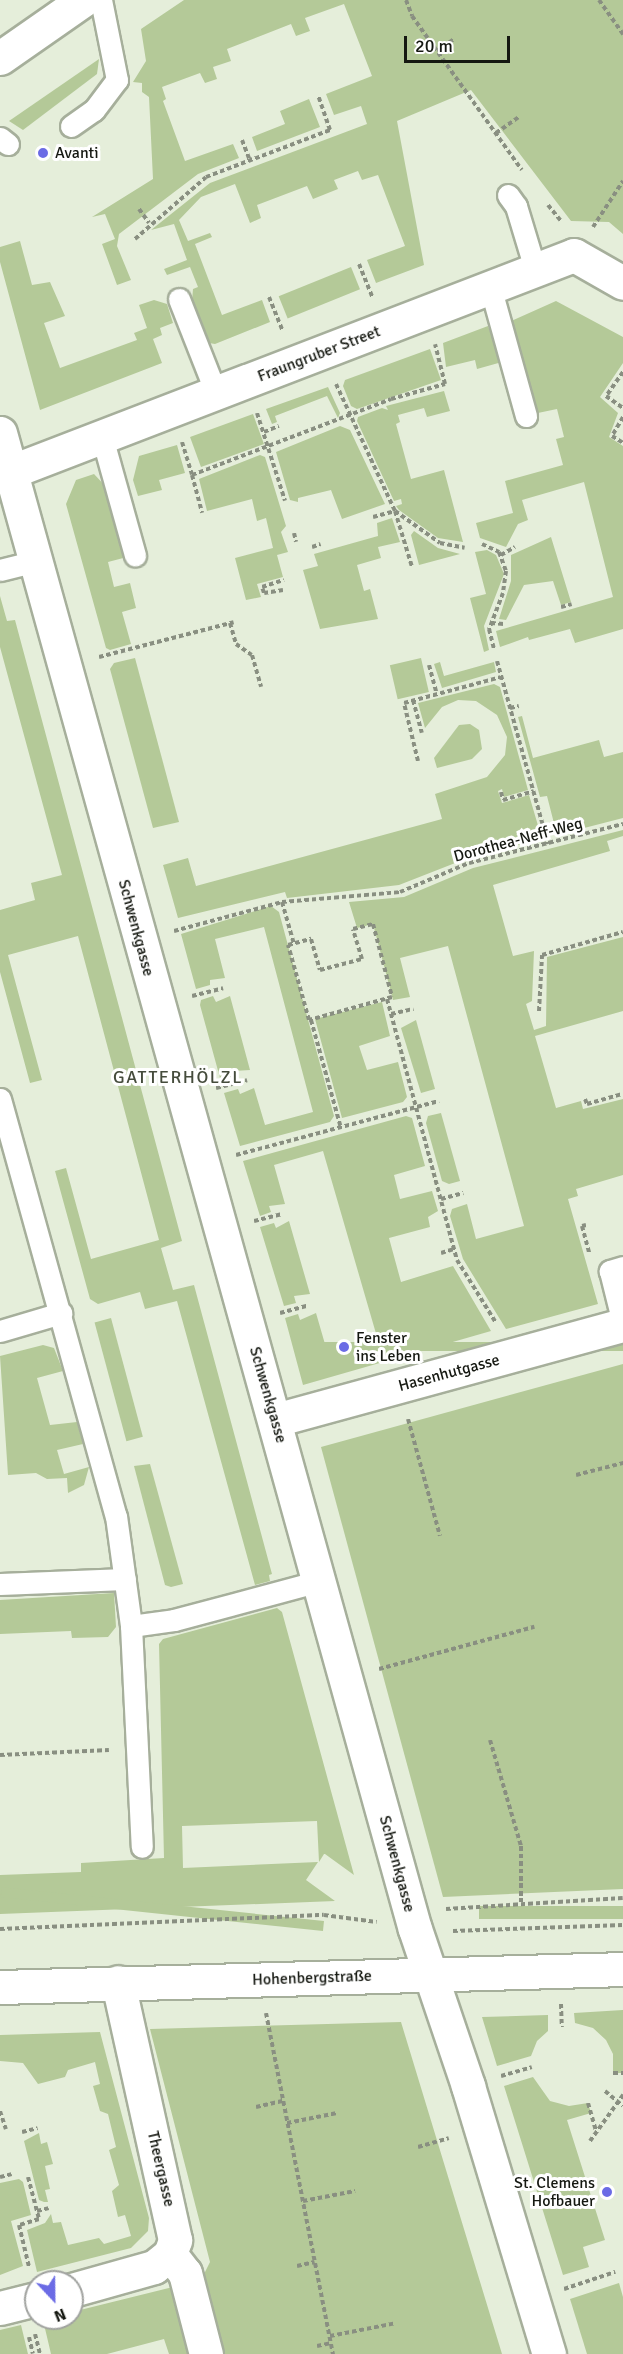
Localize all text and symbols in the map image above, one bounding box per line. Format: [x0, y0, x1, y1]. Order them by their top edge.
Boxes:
scale bar [407, 24, 514, 62]
text: 20 m [415, 35, 453, 57]
place label: Avanti [55, 143, 99, 163]
marker: Avanti [36, 146, 50, 160]
street label: Fraungruber Street [255, 322, 383, 386]
street label: Dorothea-Neff-Weg [451, 814, 585, 866]
street label: Schwenkgasse [114, 878, 158, 978]
district label: GATTERHÖLZL [113, 1066, 243, 1088]
place label: Fenster ins Leben [356, 1328, 421, 1366]
marker: Fenster ins Leben [337, 1340, 351, 1354]
street label: Schwenkgasse [245, 1345, 291, 1445]
street label: Hasenhutgasse [396, 1350, 502, 1396]
street label: Schwenkgasse [375, 1814, 419, 1914]
street label: Hohenbergstraße [252, 1966, 372, 1990]
street label: Theergasse [143, 2129, 179, 2209]
place label: St. Clemens Hofbauer [514, 2173, 595, 2211]
marker: St. Clemens Hofbauer [600, 2185, 614, 2199]
north arrow [24, 2270, 84, 2330]
text: N [51, 2303, 69, 2326]

